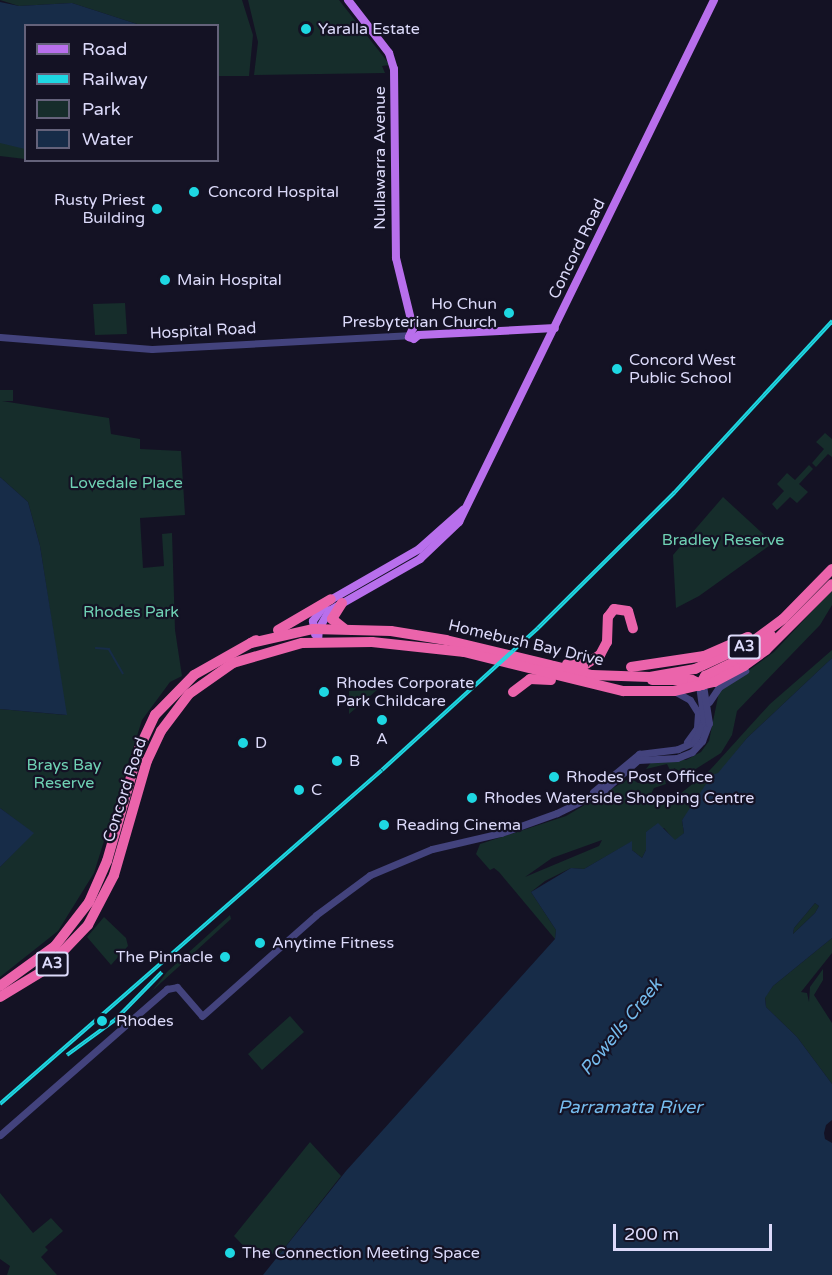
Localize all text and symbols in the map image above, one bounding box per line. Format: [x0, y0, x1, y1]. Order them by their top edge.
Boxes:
place label: Yaralla Estate [318, 19, 420, 39]
marker: Yaralla Estate [299, 22, 313, 36]
legend [24, 24, 219, 162]
text: Road [82, 38, 127, 60]
text: Railway [82, 68, 148, 90]
street label: Nullawarra Avenue [370, 86, 390, 230]
text: Park [82, 98, 120, 120]
text: Water [82, 128, 133, 150]
place label: Concord Hospital [208, 182, 339, 202]
marker: Concord Hospital [185, 183, 203, 201]
place label: Rusty Priest Building [54, 190, 145, 228]
street label: Concord Road [545, 196, 609, 302]
marker: Rusty Priest Building [150, 202, 164, 216]
place label: Main Hospital [177, 270, 282, 290]
marker: Main Hospital [158, 273, 172, 287]
place label: Ho Chun Presbyterian Church [342, 294, 497, 332]
marker: Ho Chun Presbyterian Church [502, 306, 516, 320]
street label: Hospital Road [149, 319, 257, 343]
place label: Concord West Public School [629, 350, 736, 388]
marker: Concord West Public School [610, 362, 624, 376]
park label: Lovedale Place [69, 473, 183, 493]
park label: Bradley Reserve [662, 530, 784, 550]
park label: Rhodes Park [83, 602, 179, 622]
street label: Homebush Bay Drive [446, 616, 606, 670]
road number: A3 [728, 635, 760, 659]
place label: Rhodes Corporate Park Childcare [336, 673, 474, 711]
marker: Rhodes Corporate Park Childcare [317, 685, 331, 699]
marker: A [375, 713, 389, 727]
place label: A [376, 729, 388, 749]
place label: D [255, 733, 267, 753]
street label: Concord Road [99, 735, 151, 845]
marker: D [236, 736, 250, 750]
place label: B [349, 751, 360, 771]
marker: B [330, 754, 344, 768]
park label: Brays Bay Reserve [27, 755, 101, 793]
place label: Rhodes Post Office [566, 767, 713, 787]
marker: Rhodes Post Office [547, 770, 561, 784]
place label: C [311, 780, 322, 800]
marker: C [292, 783, 306, 797]
place label: Rhodes Waterside Shopping Centre [484, 788, 754, 808]
marker: Rhodes Waterside Shopping Centre [465, 791, 479, 805]
place label: Reading Cinema [396, 815, 521, 835]
marker: Reading Cinema [377, 818, 391, 832]
place label: Anytime Fitness [272, 933, 394, 953]
marker: Anytime Fitness [253, 936, 267, 950]
place label: The Pinnacle [116, 947, 213, 967]
marker: The Pinnacle [218, 950, 232, 964]
road number: A3 [36, 952, 68, 976]
water label: Powells Creek [575, 974, 667, 1080]
place label: Rhodes [116, 1011, 174, 1031]
marker: Rhodes [93, 1012, 111, 1030]
water label: Parramatta River [558, 1096, 702, 1118]
scale bar [616, 1212, 775, 1250]
text: 200 m [624, 1223, 679, 1245]
place label: The Connection Meeting Space [242, 1243, 480, 1263]
marker: The Connection Meeting Space [223, 1246, 237, 1260]

